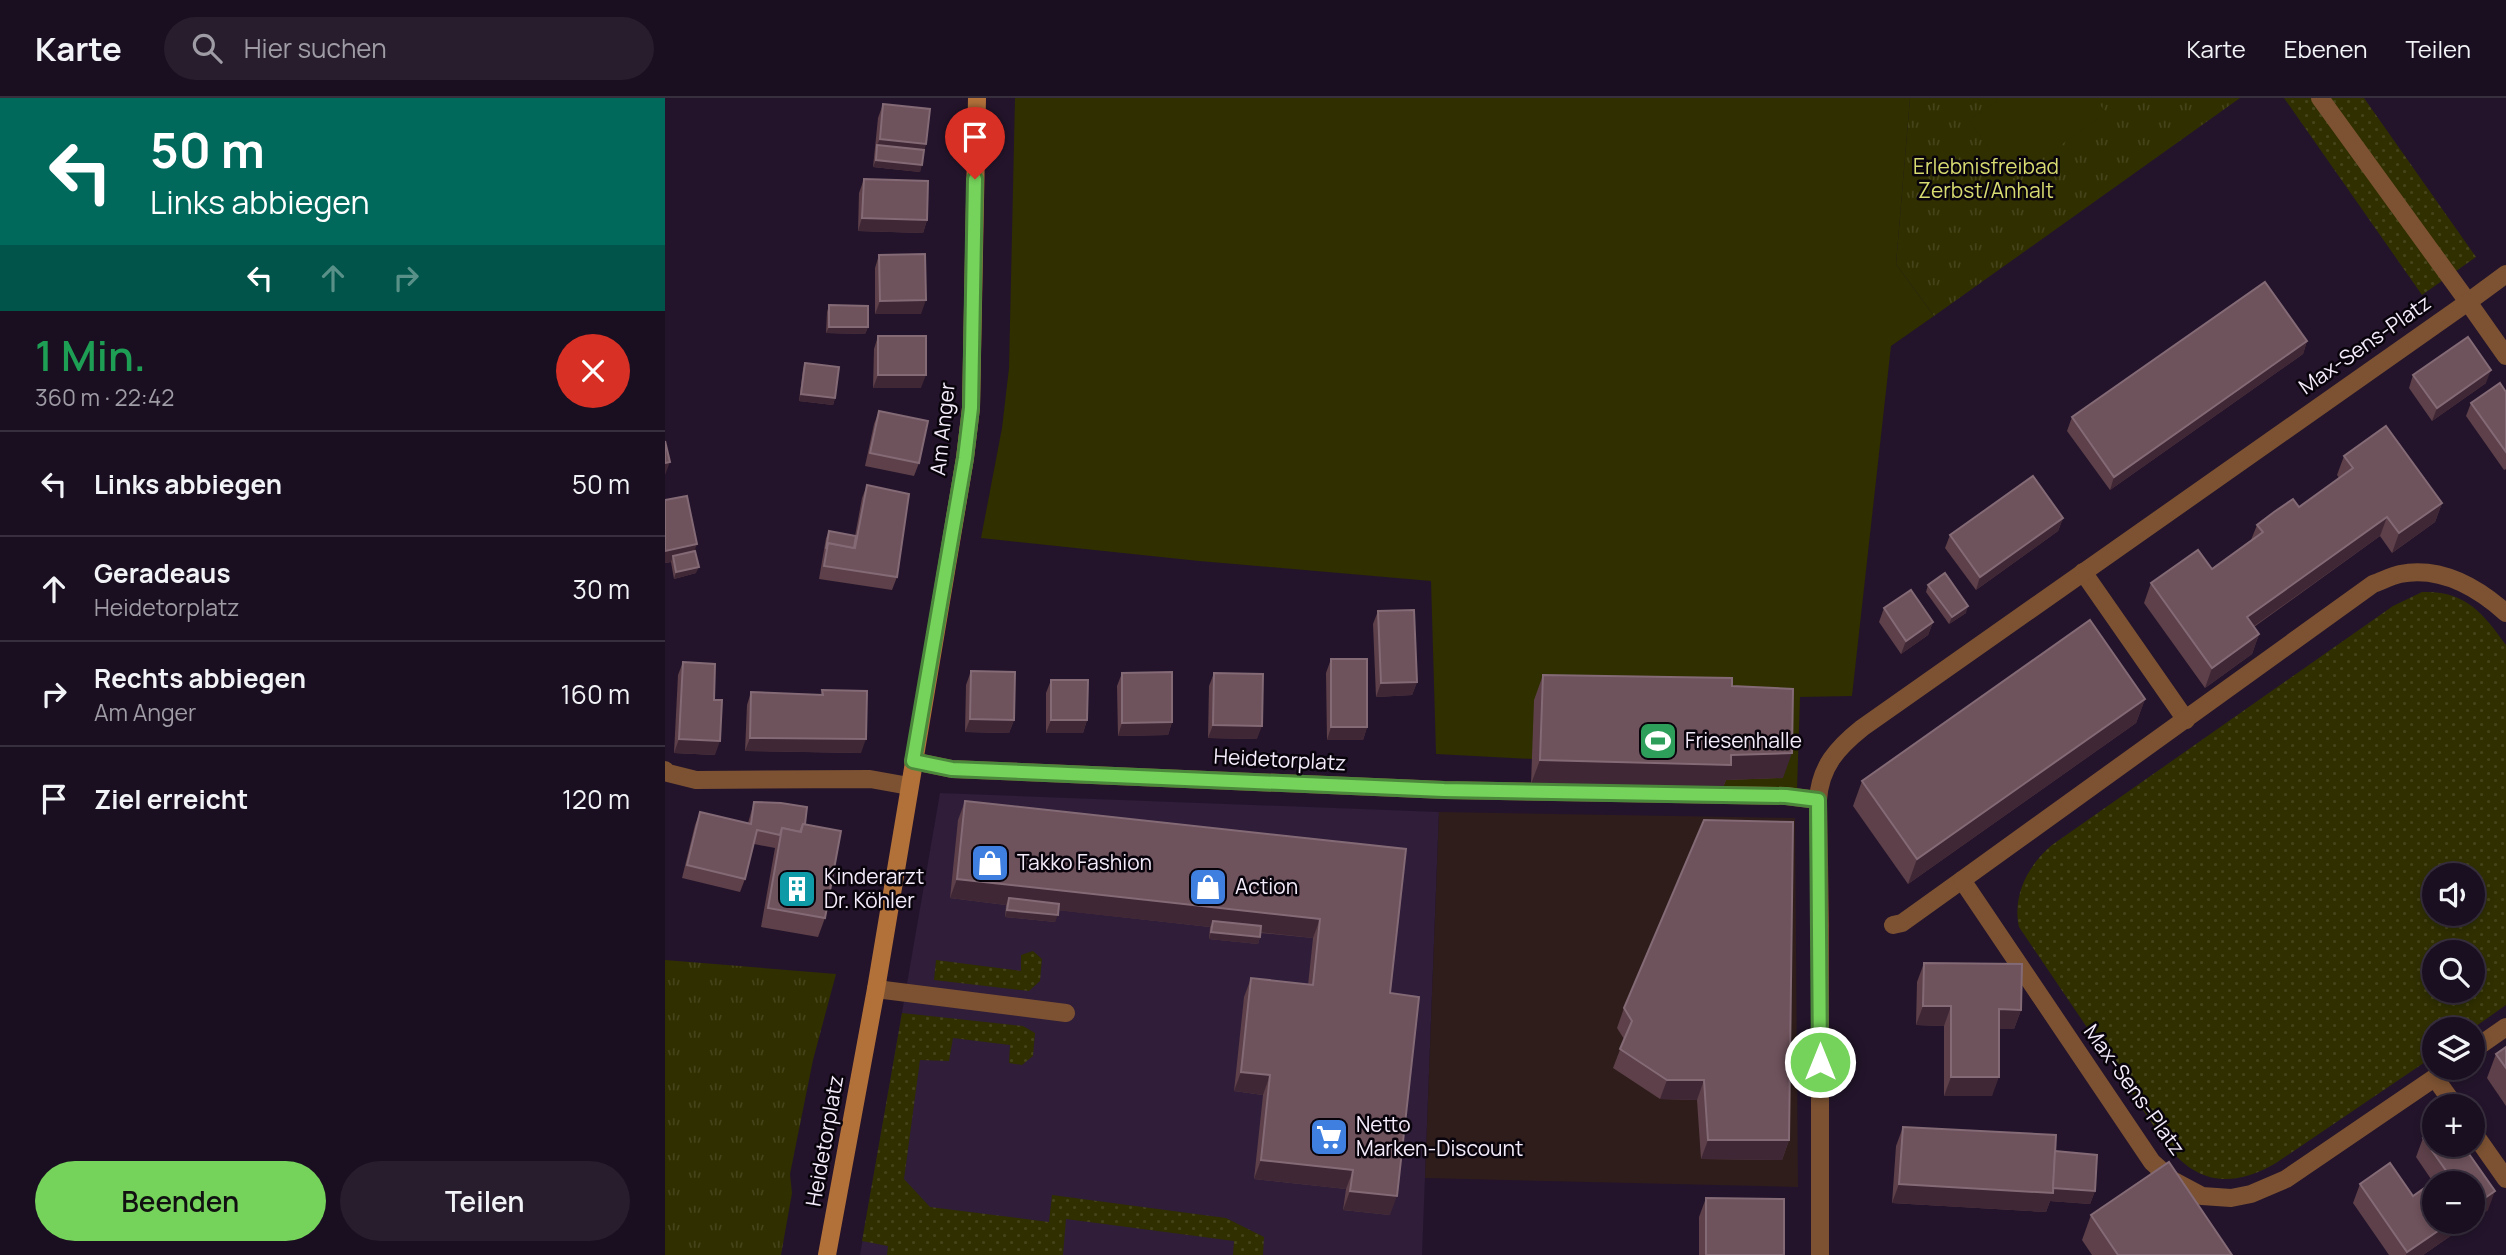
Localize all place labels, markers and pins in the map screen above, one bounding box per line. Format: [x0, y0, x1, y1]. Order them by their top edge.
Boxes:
pin [945, 107, 1005, 179]
sports icon: Friesenhalle [1637, 720, 1679, 762]
place label: Friesenhalle [1685, 726, 1802, 754]
shop icon: Takko Fashion [969, 842, 1011, 884]
place label: Takko Fashion [1017, 848, 1152, 876]
place label: Kinderarzt Dr. Köhler [824, 862, 924, 914]
shop icon: Action [1187, 866, 1229, 908]
building icon: Kinderarzt Dr. Köhler [776, 868, 818, 910]
place label: Action [1235, 872, 1298, 900]
place label: Netto Marken-Discount [1356, 1110, 1523, 1162]
supermarket icon: Netto Marken-Discount [1308, 1116, 1350, 1158]

